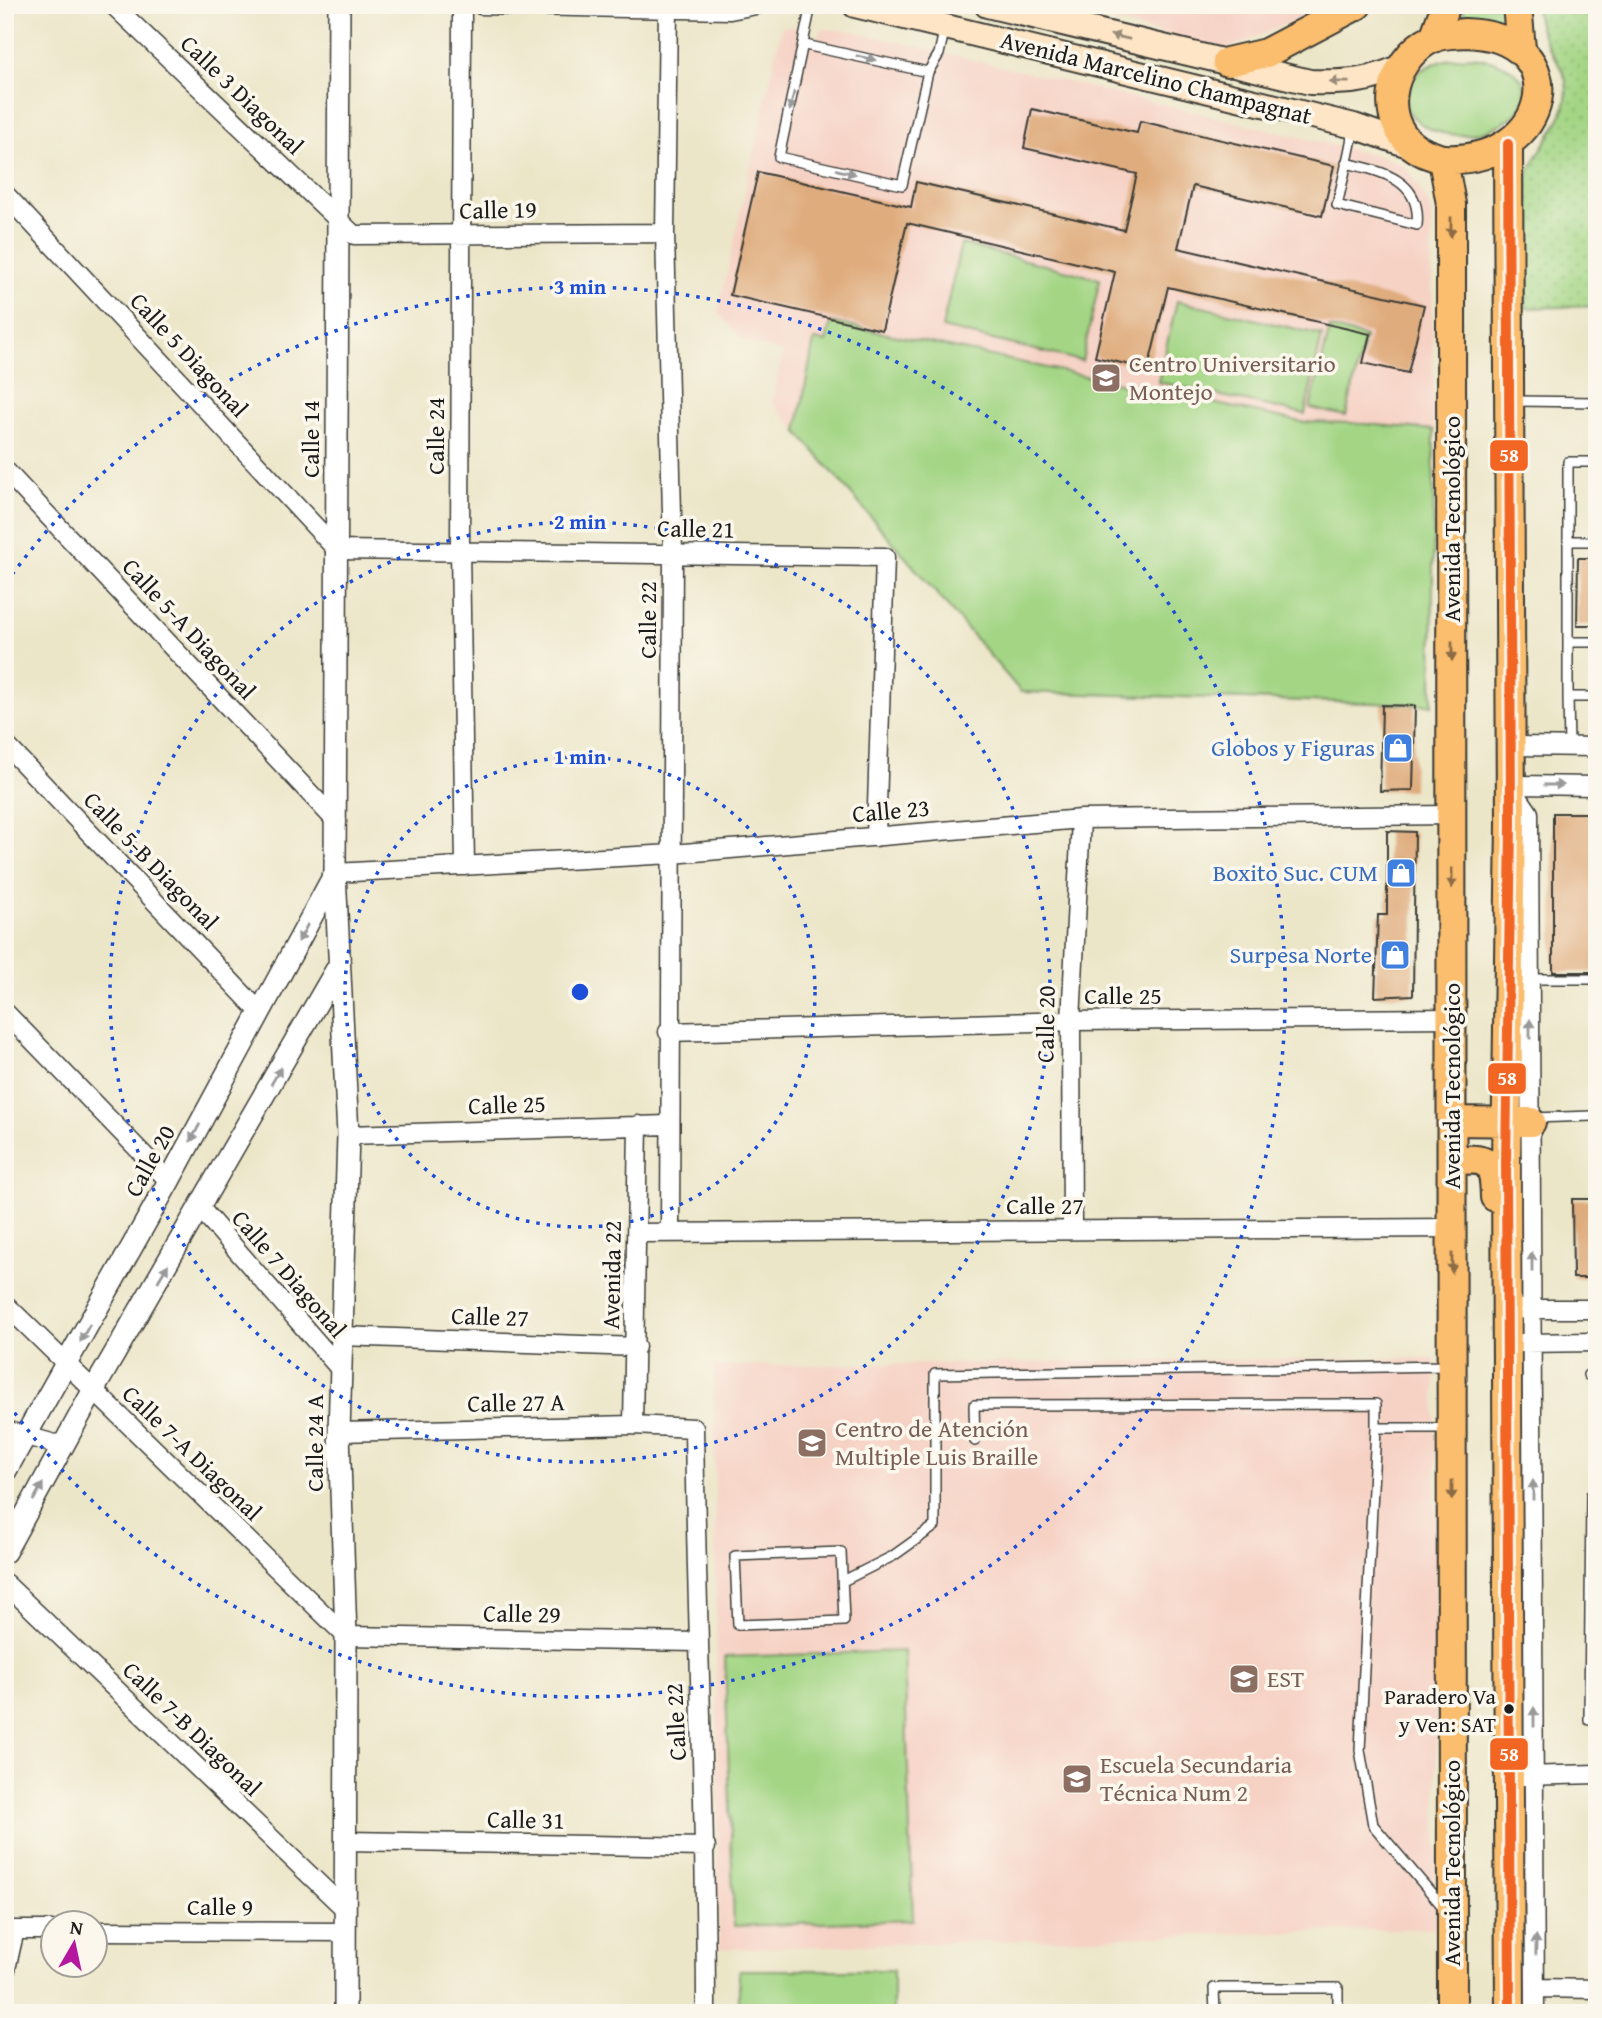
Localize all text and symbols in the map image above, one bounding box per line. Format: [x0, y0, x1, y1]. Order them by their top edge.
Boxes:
street label: Avenida Marcelino Champagnat [997, 22, 1316, 133]
street label: Calle 3 Diagonal [173, 27, 312, 163]
one-way arrow [1109, 31, 1131, 42]
one-way arrow [855, 53, 877, 64]
one-way arrow [1328, 77, 1350, 88]
one-way arrow [786, 90, 797, 112]
one-way arrow [835, 167, 857, 178]
street label: Calle 19 [459, 191, 537, 228]
one-way arrow [1445, 216, 1457, 238]
text: 3 min [554, 271, 607, 302]
street label: Calle 5 Diagonal [122, 284, 257, 425]
place label: Centro Universitario Montejo [1129, 346, 1336, 409]
school or university icon: Centro Universitario Montejo [1089, 361, 1123, 395]
street label: Calle 24 [418, 397, 453, 475]
street label: Calle 14 [293, 400, 328, 478]
street label: Avenida Tecnológico [1434, 416, 1469, 622]
line badge: 58 [1489, 439, 1529, 472]
text: 58 [1499, 441, 1519, 469]
text: 2 min [554, 506, 607, 537]
street label: Calle 21 [657, 510, 735, 547]
street label: Calle 5-A Diagonal [114, 550, 265, 708]
street label: Calle 22 [630, 581, 665, 659]
one-way arrow [1446, 640, 1458, 662]
place label: Globos y Figuras [1211, 730, 1375, 765]
shop icon: Globos y Figuras [1381, 731, 1415, 765]
text: 1 min [554, 741, 607, 772]
one-way arrow [1543, 779, 1565, 791]
street label: Calle 5-B Diagonal [76, 783, 227, 938]
street label: Calle 23 [851, 790, 931, 831]
place label: Boxito Suc. CUM [1213, 855, 1378, 890]
shop icon: Boxito Suc. CUM [1384, 856, 1418, 890]
one-way arrow [1446, 867, 1458, 889]
one-way arrow [297, 923, 309, 943]
place label: Surpesa Norte [1229, 937, 1372, 972]
shop icon: Surpesa Norte [1378, 938, 1412, 972]
street label: Calle 25 [1084, 978, 1162, 1013]
centre of rings [568, 980, 592, 1004]
street label: Avenida Tecnológico [1434, 983, 1469, 1189]
street label: Calle 20 [1027, 985, 1064, 1063]
one-way arrow [1525, 1018, 1536, 1040]
line badge: 58 [1487, 1062, 1527, 1095]
text: 58 [1497, 1064, 1517, 1092]
one-way arrow [270, 1066, 282, 1085]
street label: Calle 25 [468, 1086, 546, 1123]
street label: Calle 20 [115, 1118, 184, 1203]
one-way arrow [189, 1124, 201, 1144]
street label: Calle 27 [1006, 1188, 1084, 1223]
street label: Calle 7 Diagonal [224, 1202, 355, 1346]
street label: Avenida 22 [593, 1220, 630, 1330]
one-way arrow [1526, 1251, 1537, 1273]
one-way arrow [1446, 1252, 1458, 1274]
one-way arrow [157, 1263, 169, 1283]
street label: Calle 27 [451, 1298, 529, 1335]
one-way arrow [79, 1323, 91, 1343]
street label: Calle 7-A Diagonal [115, 1377, 270, 1529]
street label: Calle 27 A [467, 1384, 565, 1421]
street label: Calle 24 A [297, 1394, 332, 1492]
place label: Centro de Atención Multiple Luis Braille [835, 1411, 1038, 1474]
school or university icon: Centro de Atención Multiple Luis Braille [795, 1426, 829, 1460]
one-way arrow [1527, 1478, 1539, 1500]
one-way arrow [1446, 1480, 1458, 1502]
one-way arrow [32, 1482, 44, 1501]
street label: Calle 29 [483, 1595, 561, 1632]
street label: Calle 7-B Diagonal [115, 1653, 270, 1804]
place label: EST [1267, 1661, 1304, 1696]
school or university icon: EST [1227, 1662, 1261, 1696]
place label: Paradero Va y Ven: SAT [1384, 1680, 1497, 1740]
street label: Calle 22 [656, 1682, 695, 1762]
marker: Paradero Va y Ven: SAT [1502, 1702, 1516, 1716]
one-way arrow [1528, 1706, 1540, 1728]
line badge: 58 [1489, 1737, 1529, 1771]
text: 58 [1499, 1740, 1519, 1768]
place label: Escuela Secundaria Técnica Num 2 [1100, 1747, 1293, 1810]
street label: Avenida Tecnológico [1434, 1760, 1469, 1966]
school or university icon: Escuela Secundaria Técnica Num 2 [1060, 1762, 1094, 1796]
street label: Calle 31 [487, 1801, 565, 1838]
street label: Calle 9 [187, 1889, 253, 1924]
north arrow [38, 1910, 108, 1980]
text: N [68, 1912, 85, 1942]
one-way arrow [1530, 1933, 1541, 1955]

